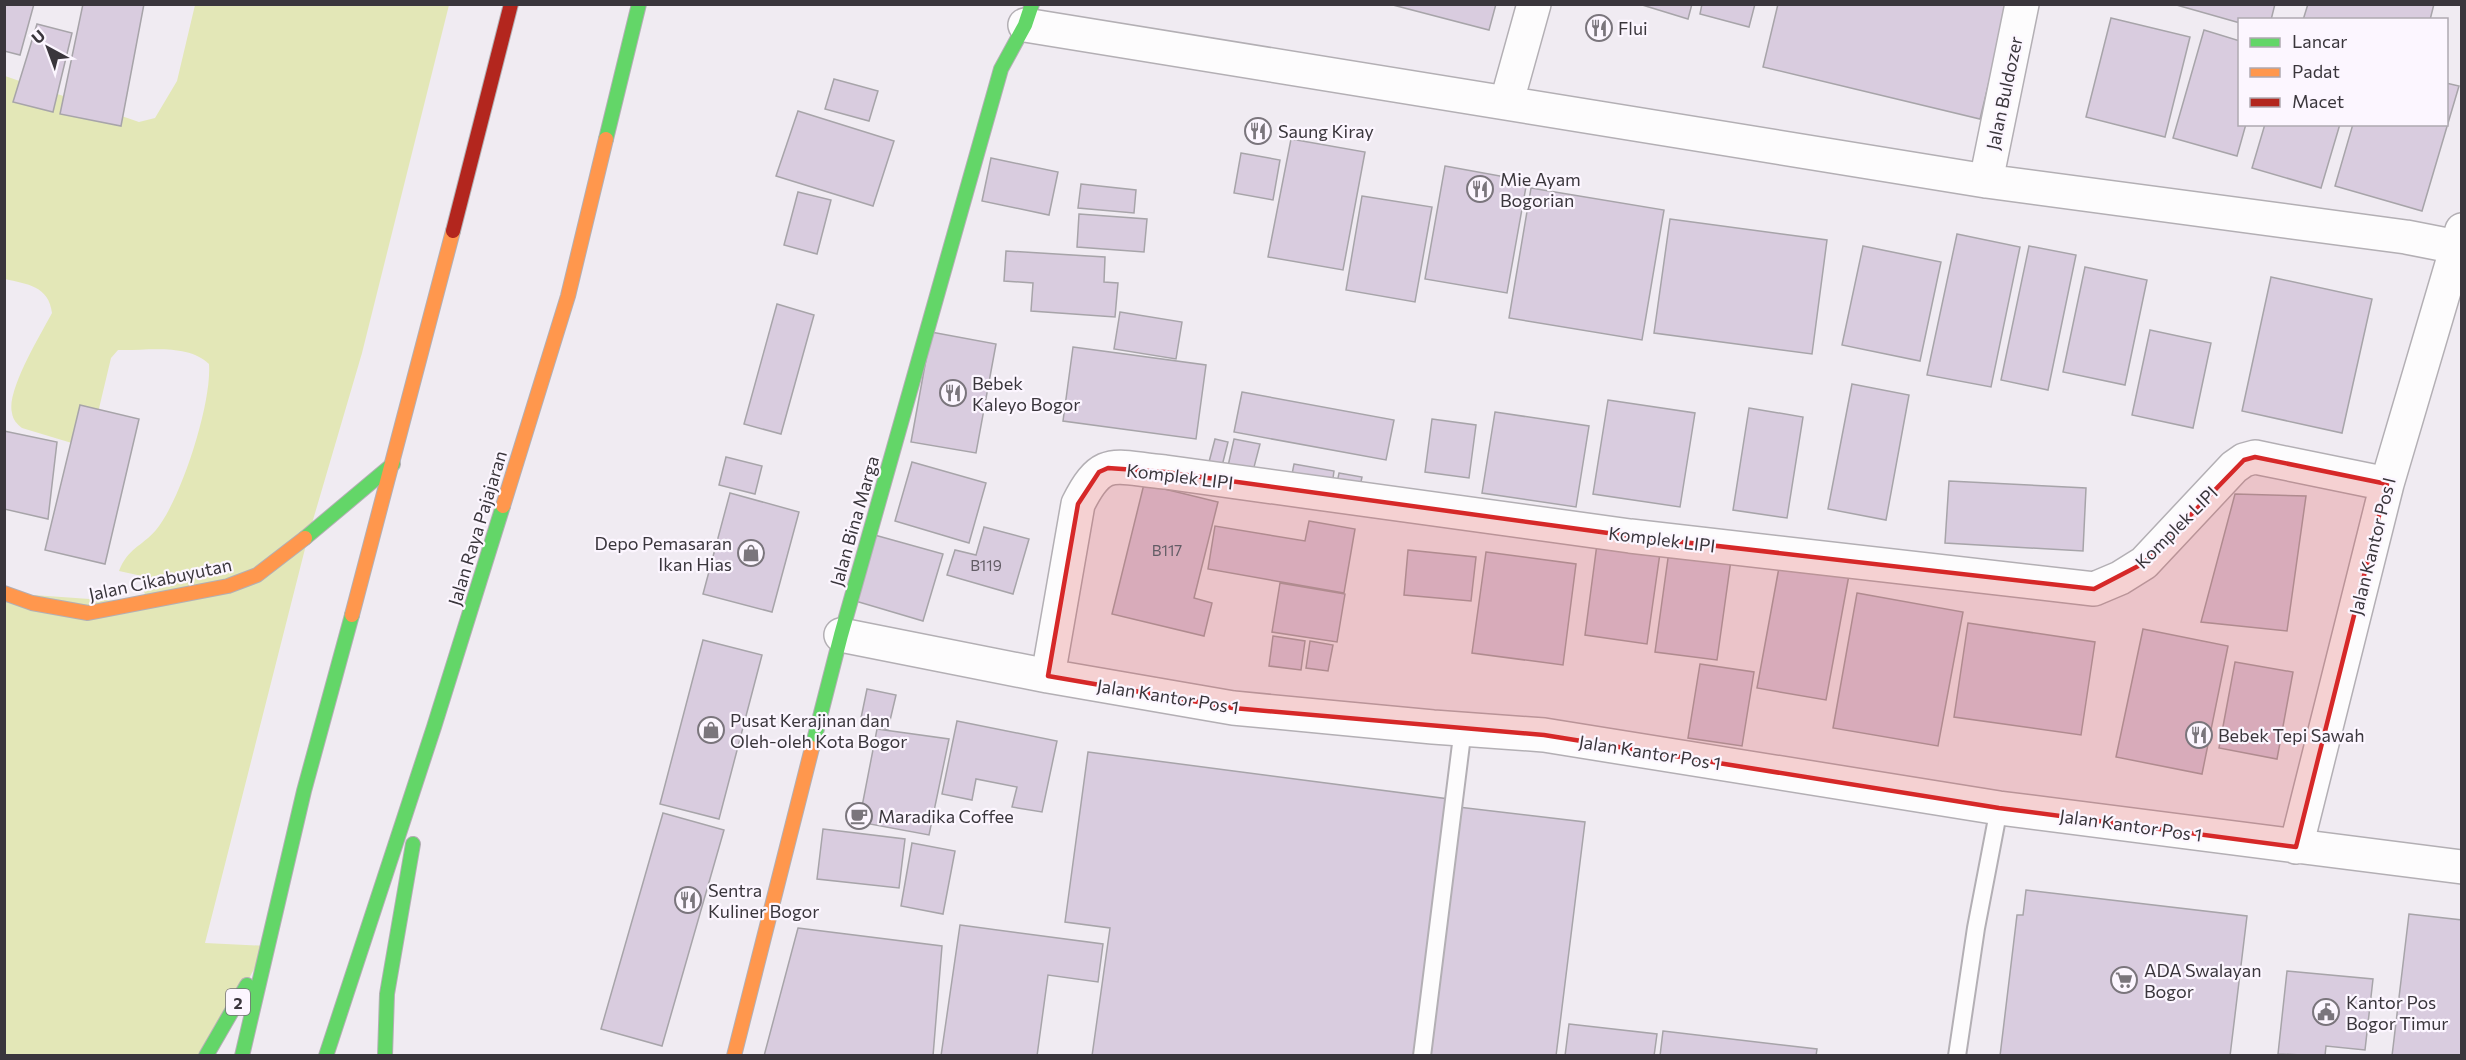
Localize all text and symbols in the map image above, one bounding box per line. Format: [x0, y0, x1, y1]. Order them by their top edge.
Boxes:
restaurant icon: Flui [1584, 13, 1614, 43]
place label: Flui [1618, 17, 1648, 39]
north arrow [18, 18, 78, 78]
legend [2238, 18, 2448, 126]
text: U [27, 25, 48, 47]
text: Lancar [2292, 30, 2348, 52]
street label: Jalan Buldozer [1981, 34, 2027, 152]
text: Padat [2292, 60, 2340, 82]
text: Macet [2292, 90, 2344, 112]
restaurant icon: Saung Kiray [1243, 116, 1273, 146]
place label: Saung Kiray [1278, 120, 1374, 142]
place label: Mie Ayam Bogorian [1500, 168, 1581, 211]
restaurant icon: Mie Ayam Bogorian [1465, 174, 1495, 204]
place label: Bebek Kaleyo Bogor [972, 372, 1080, 415]
restaurant icon: Bebek Kaleyo Bogor [938, 378, 968, 408]
street label: Jalan Raya Pajajaran [443, 448, 511, 608]
street label: Jalan Bina Marga [825, 453, 883, 589]
street label: Komplek LIPI [1125, 459, 1235, 493]
street label: Jalan Kantor Pos I [2344, 475, 2400, 617]
street label: Komplek LIPI [2130, 481, 2222, 573]
street label: Komplek LIPI [1607, 522, 1717, 556]
place label: Depo Pemasaran Ikan Hias [594, 532, 732, 575]
shop icon: Depo Pemasaran Ikan Hias [736, 538, 766, 568]
house number: B117 [1152, 541, 1182, 559]
street label: Jalan Cikabuyutan [86, 553, 234, 605]
house number: B119 [970, 556, 1002, 574]
street label: Jalan Kantor Pos 1 [1095, 674, 1241, 718]
place label: Pusat Kerajinan dan Oleh-oleh Kota Bogor [730, 709, 907, 752]
shop icon: Pusat Kerajinan dan Oleh-oleh Kota Bogor [696, 715, 726, 745]
restaurant icon: Bebek Tepi Sawah [2184, 720, 2214, 750]
place label: Bebek Tepi Sawah [2218, 724, 2365, 746]
street label: Jalan Kantor Pos 1 [1577, 730, 1723, 774]
cafe icon: Maradika Coffee [844, 801, 874, 831]
street label: Jalan Kantor Pos 1 [2058, 804, 2204, 846]
place label: Maradika Coffee [878, 805, 1014, 827]
place label: Sentra Kuliner Bogor [708, 879, 819, 922]
restaurant icon: Sentra Kuliner Bogor [673, 885, 703, 915]
place label: ADA Swalayan Bogor [2144, 959, 2261, 1002]
supermarket icon: ADA Swalayan Bogor [2109, 965, 2139, 995]
road number: 2 [226, 989, 250, 1015]
place label: Kantor Pos Bogor Timur [2346, 991, 2448, 1034]
public building icon: Kantor Pos Bogor Timur [2311, 997, 2341, 1027]

